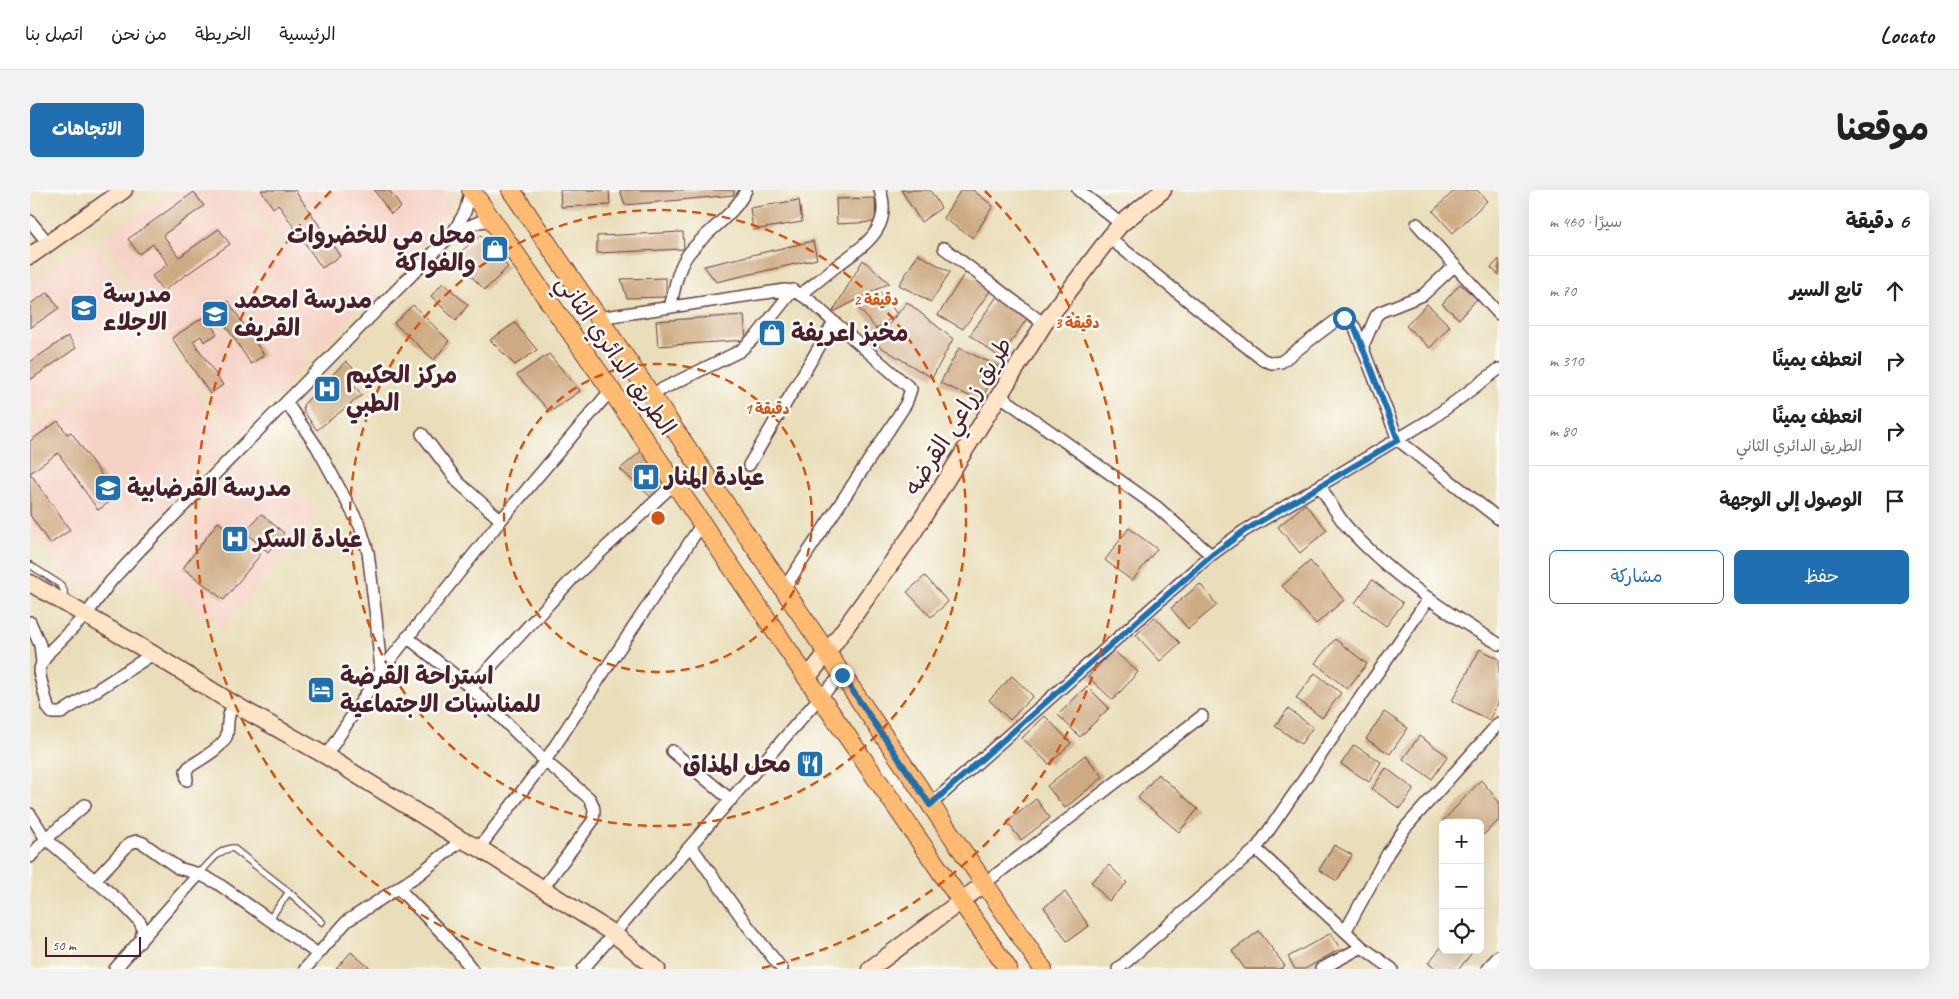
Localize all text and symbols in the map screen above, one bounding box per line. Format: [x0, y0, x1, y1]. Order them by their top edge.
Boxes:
text: Locato [1880, 20, 1934, 50]
text: اتصل بنا [25, 23, 83, 45]
text: من نحن [111, 23, 167, 45]
text: الخريطة [195, 23, 251, 45]
text: الرئيسية [279, 23, 336, 45]
button: الاتجاهات [30, 103, 144, 157]
text: موقعنا [1836, 106, 1929, 151]
text: 6 دقيقة [1846, 208, 1909, 234]
text: سيرًا · 460 m [1549, 212, 1622, 232]
place label: محل مي للخضروات والفواكه [287, 220, 476, 278]
shop icon: محل مي للخضروات والفواكه [480, 234, 510, 264]
street label: الطريق الدائري الثاني [545, 269, 683, 445]
icon: ahead [1881, 277, 1909, 305]
text: تابع السير [1790, 278, 1862, 302]
place label: مدرسة الاجلاء [103, 279, 171, 337]
text: 70 m [1549, 281, 1576, 301]
place label: مدرسة امحمد القريف [234, 285, 372, 343]
text: 2 دقيقة [854, 291, 899, 310]
school or university icon: مدرسة الاجلاء [69, 293, 99, 323]
school or university icon: مدرسة امحمد القريف [200, 299, 230, 329]
route start [1333, 307, 1356, 330]
text: 3 دقيقة [1055, 314, 1100, 333]
shop icon: مخبز اعريفة [757, 318, 787, 348]
place label: مخبز اعريفة [791, 318, 908, 348]
street label: طريق زراعي القرضه [897, 331, 1024, 504]
icon: right [1881, 347, 1909, 375]
text: انعطف يمينًا [1773, 348, 1862, 372]
text: 310 m [1549, 351, 1583, 371]
place label: مركز الحكيم الطبي [346, 360, 457, 424]
hospital icon: مركز الحكيم الطبي [312, 374, 342, 404]
text: 1 دقيقة [745, 400, 790, 419]
text: انعطف يمينًا [1773, 405, 1862, 429]
icon: right [1881, 417, 1909, 445]
text: 80 m [1549, 421, 1576, 441]
text: الطريق الدائري الثاني [1736, 436, 1862, 456]
hospital icon: عيادة المنار [631, 462, 661, 492]
place label: عيادة المنار [663, 462, 765, 492]
school or university icon: مدرسة القرضابية [93, 473, 123, 503]
place label: مدرسة القرضابية [127, 473, 291, 503]
icon: arrive [1881, 487, 1909, 515]
text: الوصول إلى الوجهة [1719, 488, 1862, 512]
centre of rings [649, 509, 667, 527]
hospital icon: عيادة السكر [220, 524, 250, 554]
place label: عيادة السكر [252, 524, 362, 554]
button: مشاركة [1549, 550, 1724, 604]
button: حفظ [1734, 550, 1909, 604]
place label: استراحة القرضة للمناسبات الاجتماعية [340, 661, 541, 719]
route end [831, 664, 854, 687]
hotel icon: استراحة القرضة للمناسبات الاجتماعية [306, 675, 336, 705]
place label: محل المذاق [683, 749, 791, 779]
restaurant icon: محل المذاق [795, 749, 825, 779]
map controls [1439, 819, 1484, 954]
button: + [1439, 819, 1484, 864]
button: − [1439, 864, 1484, 909]
button: locate [1439, 909, 1484, 954]
scale bar [45, 934, 141, 957]
text: 50 m [52, 937, 76, 954]

